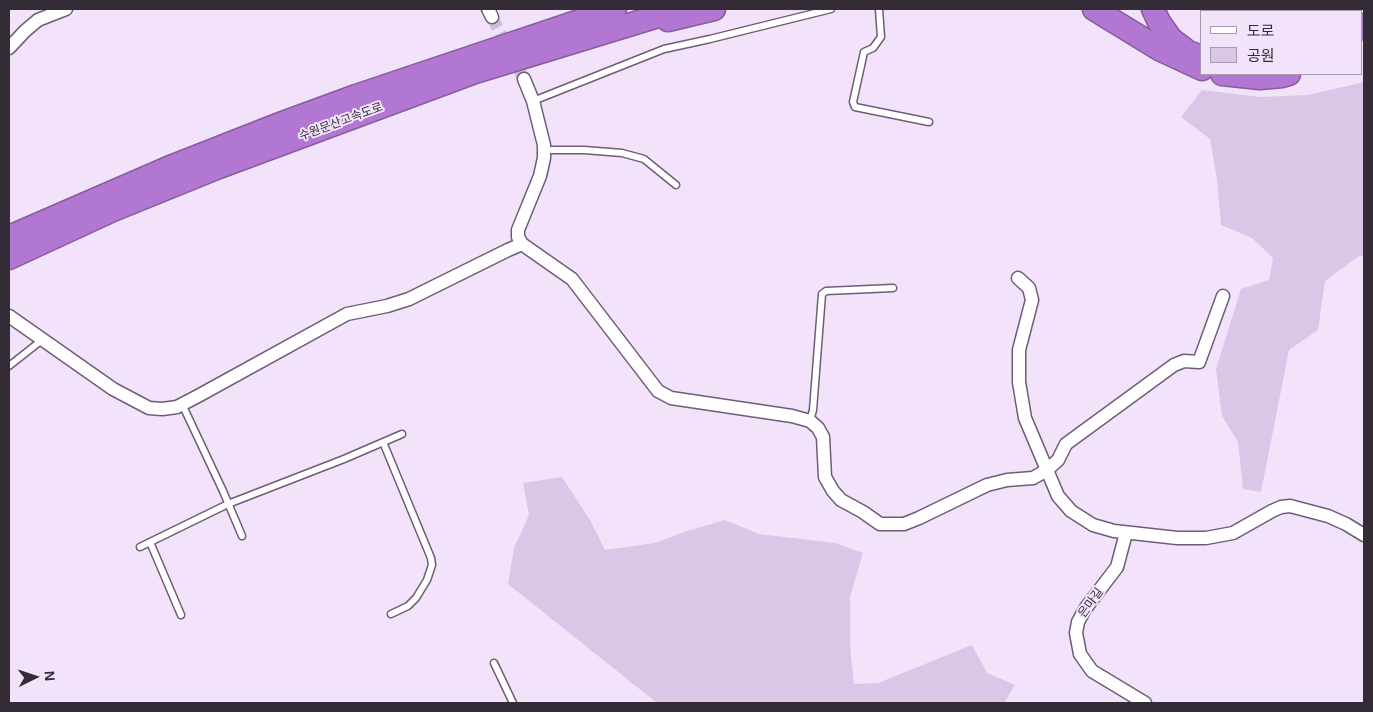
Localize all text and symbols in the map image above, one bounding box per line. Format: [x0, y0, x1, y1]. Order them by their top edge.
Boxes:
legend [1200, 10, 1363, 75]
text: 도로 [1247, 22, 1275, 39]
text: 공원 [1247, 47, 1275, 64]
street label: 수원문산고속도로 [297, 100, 385, 144]
street label: 은마길 [1075, 585, 1107, 621]
north arrow [10, 652, 60, 702]
text: N [42, 670, 58, 682]

